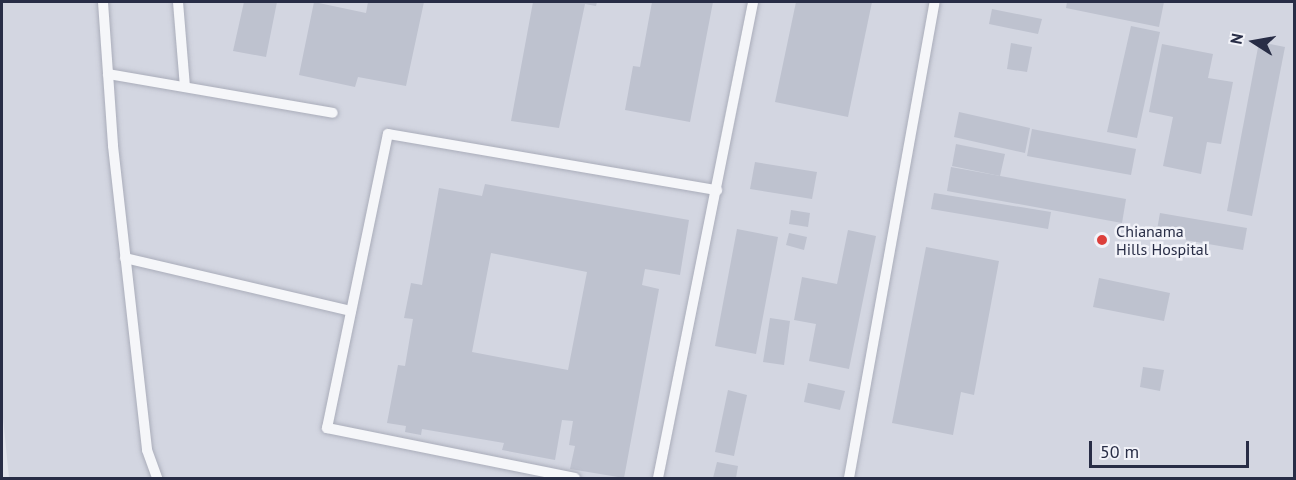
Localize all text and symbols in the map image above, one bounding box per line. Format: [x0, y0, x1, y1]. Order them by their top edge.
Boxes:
north arrow [1224, 12, 1284, 72]
text: N [1226, 32, 1247, 46]
place label: Chianama Hills Hospital [1116, 221, 1208, 259]
marker: Chianama Hills Hospital [1093, 231, 1111, 249]
scale bar [1092, 429, 1252, 467]
text: 50 m [1100, 440, 1139, 463]

